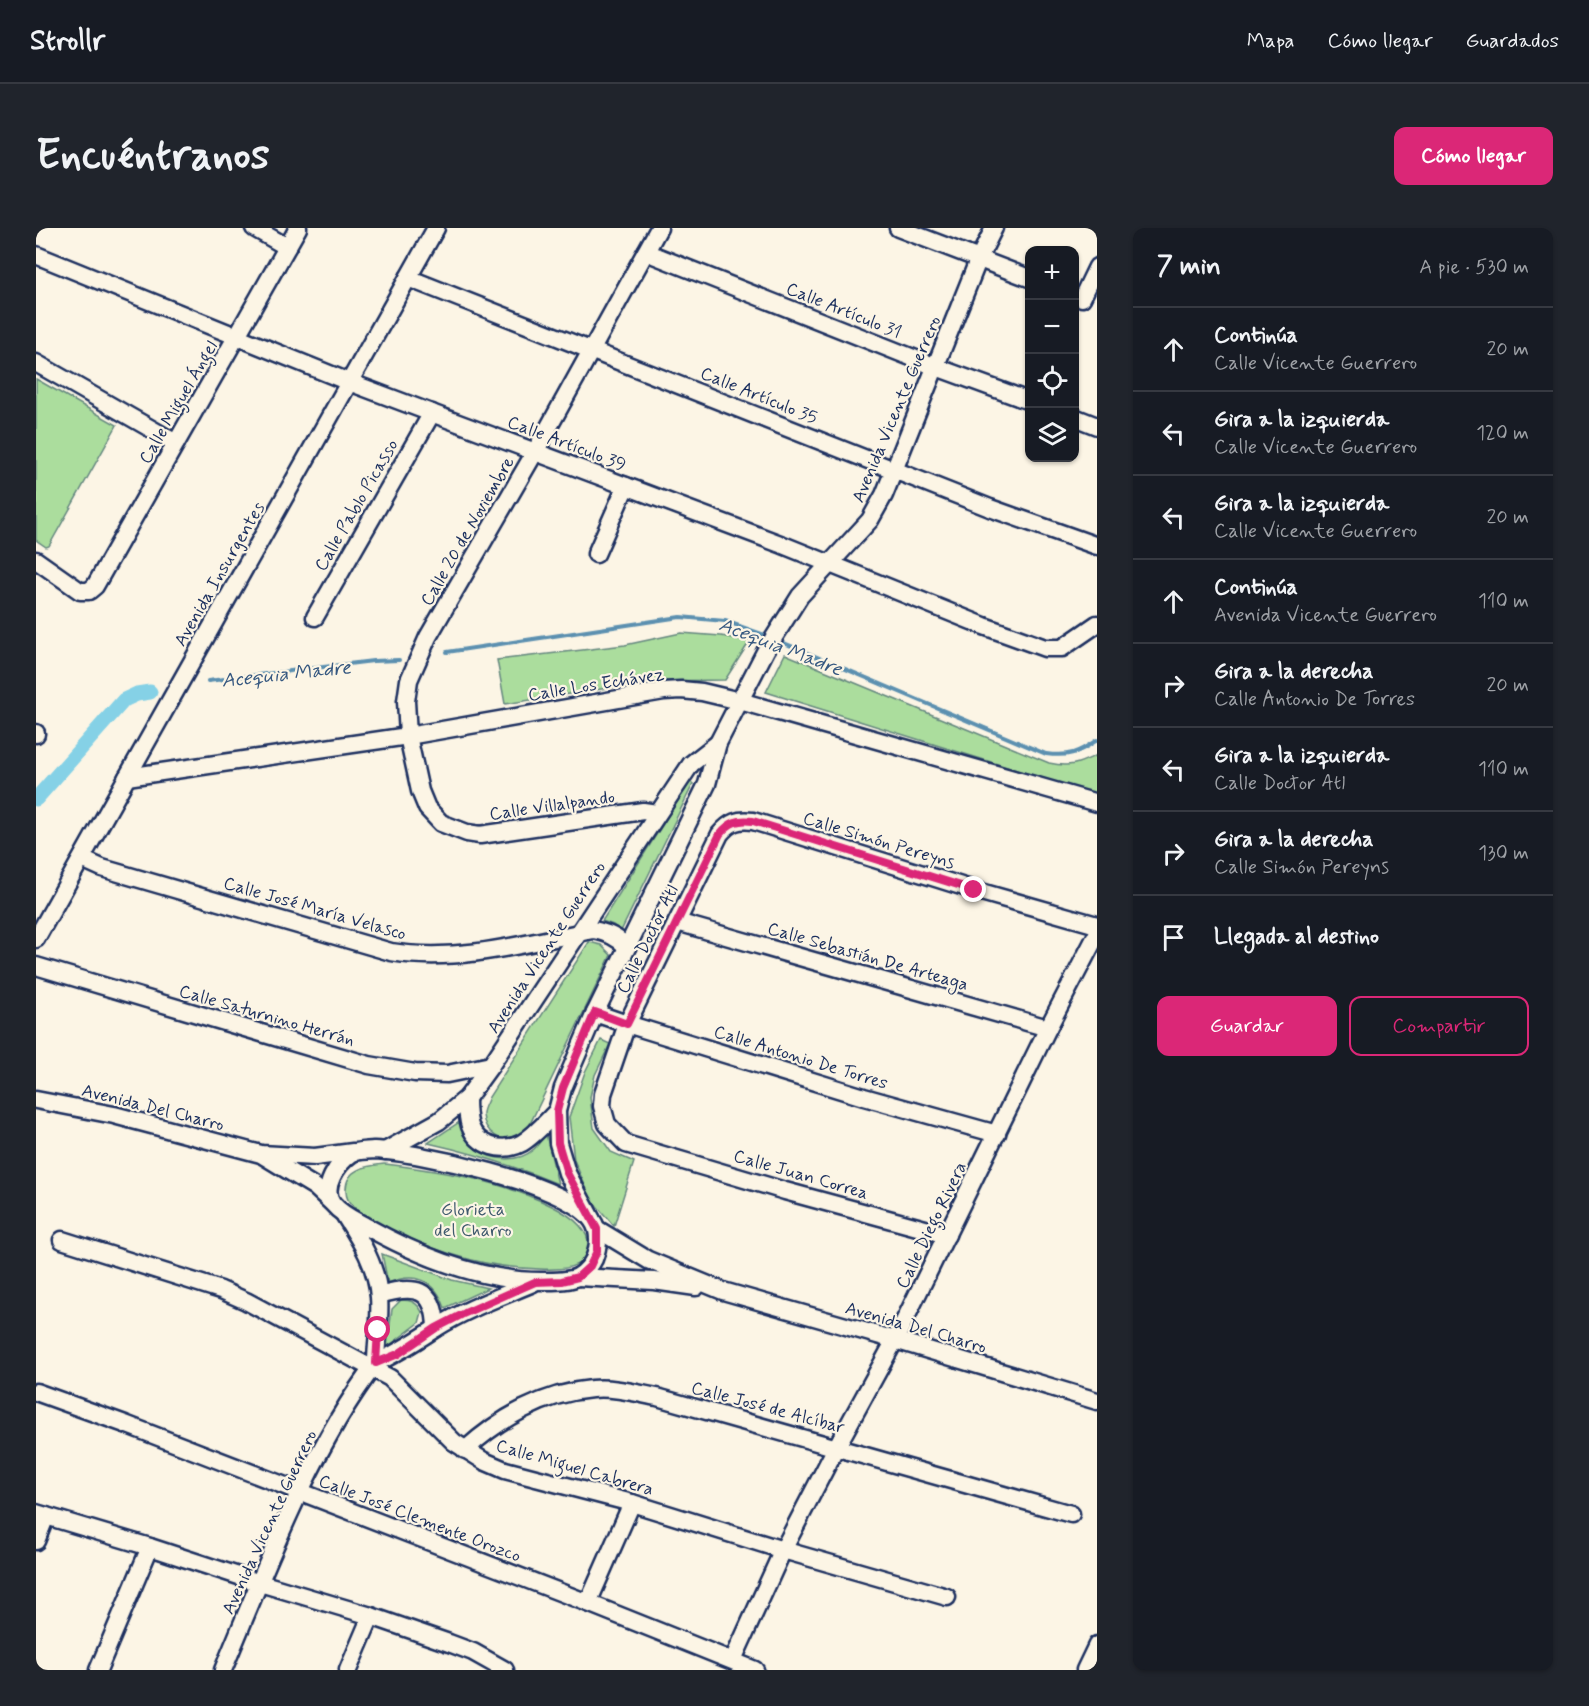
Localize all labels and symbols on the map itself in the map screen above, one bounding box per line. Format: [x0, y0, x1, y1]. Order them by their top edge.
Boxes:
street label: Calle Artículo 31 [782, 277, 905, 345]
street label: Avenida Vicente Guerrero [847, 312, 947, 506]
street label: Calle Miguel Ángel [134, 337, 226, 469]
street label: Calle Artículo 35 [697, 362, 821, 430]
street label: Calle Artículo 39 [504, 410, 629, 478]
street label: Calle Pablo Picasso [309, 435, 404, 576]
street label: Calle 20 de Noviembre [415, 452, 520, 611]
street label: Avenida Insurgentes [169, 498, 271, 651]
water label: Acequia Madre [715, 612, 847, 684]
water label: Acequia Madre [220, 654, 353, 695]
street label: Calle Los Echávez [526, 662, 666, 708]
street label: Calle Villalpando [488, 785, 616, 827]
street label: Calle Simón Pereyns [800, 806, 958, 875]
street label: Avenida Vicente Guerrero [482, 857, 612, 1038]
street label: Calle José María Velasco [221, 871, 409, 947]
route end [960, 876, 986, 902]
street label: Calle Doctor Atl [611, 881, 685, 998]
street label: Calle Sebastián De Arteaga [764, 917, 971, 998]
street label: Calle Saturnino Herrán [176, 979, 357, 1053]
street label: Calle Antonio De Torres [711, 1020, 891, 1096]
street label: Avenida Del Charro [79, 1079, 227, 1137]
street label: Calle Juan Correa [731, 1144, 871, 1206]
street label: Calle Diego Rivera [891, 1158, 975, 1294]
park label: Glorieta del Charro [434, 1198, 512, 1243]
street label: Avenida Del Charro [842, 1296, 989, 1360]
route start [364, 1316, 390, 1342]
street label: Calle José de Alcíbar [689, 1376, 847, 1440]
street label: Avenida Vicente Guerrero [217, 1426, 323, 1618]
street label: Calle Miguel Cabrera [493, 1434, 656, 1504]
street label: Calle José Clemente Orozco [315, 1469, 524, 1569]

